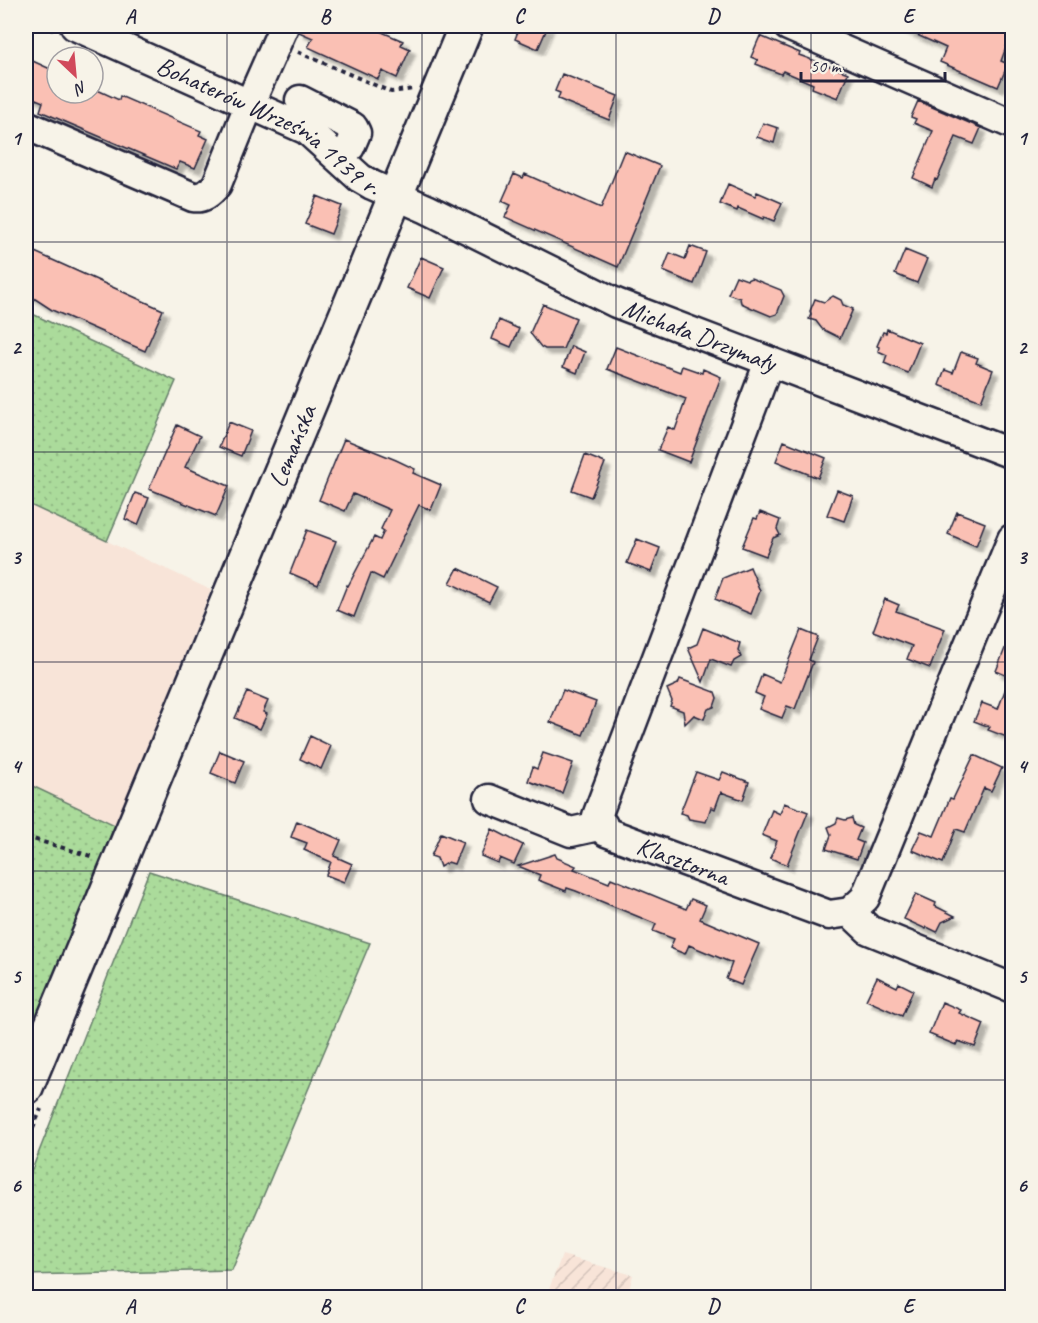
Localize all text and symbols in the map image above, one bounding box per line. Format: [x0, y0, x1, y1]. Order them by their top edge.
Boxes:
text: A [125, 4, 137, 29]
text: B [320, 4, 332, 29]
text: C [514, 4, 526, 29]
text: D [707, 4, 721, 29]
text: E [903, 4, 917, 29]
north arrow [45, 45, 105, 105]
scale bar [801, 45, 945, 83]
street label: Bohaterów Września 1939 r. [151, 49, 386, 204]
text: 50 m [810, 55, 843, 77]
text: N [70, 76, 90, 100]
text: 1 [12, 126, 23, 151]
text: 1 [1018, 126, 1029, 151]
street label: Michała Drzymały [618, 291, 782, 380]
text: 2 [12, 335, 23, 360]
text: 2 [1018, 335, 1029, 360]
street label: Lemańska [261, 399, 325, 492]
text: 3 [12, 545, 23, 570]
text: 3 [1018, 545, 1029, 570]
text: 4 [12, 754, 24, 779]
text: 4 [1018, 754, 1030, 779]
street label: Klasztorna [632, 829, 736, 894]
text: 5 [12, 964, 23, 989]
text: 5 [1018, 964, 1029, 989]
text: 6 [11, 1173, 22, 1198]
text: 6 [1017, 1173, 1028, 1198]
text: A [125, 1294, 137, 1319]
text: B [320, 1294, 332, 1319]
text: C [514, 1294, 526, 1319]
text: D [707, 1294, 721, 1319]
text: E [903, 1294, 917, 1319]

